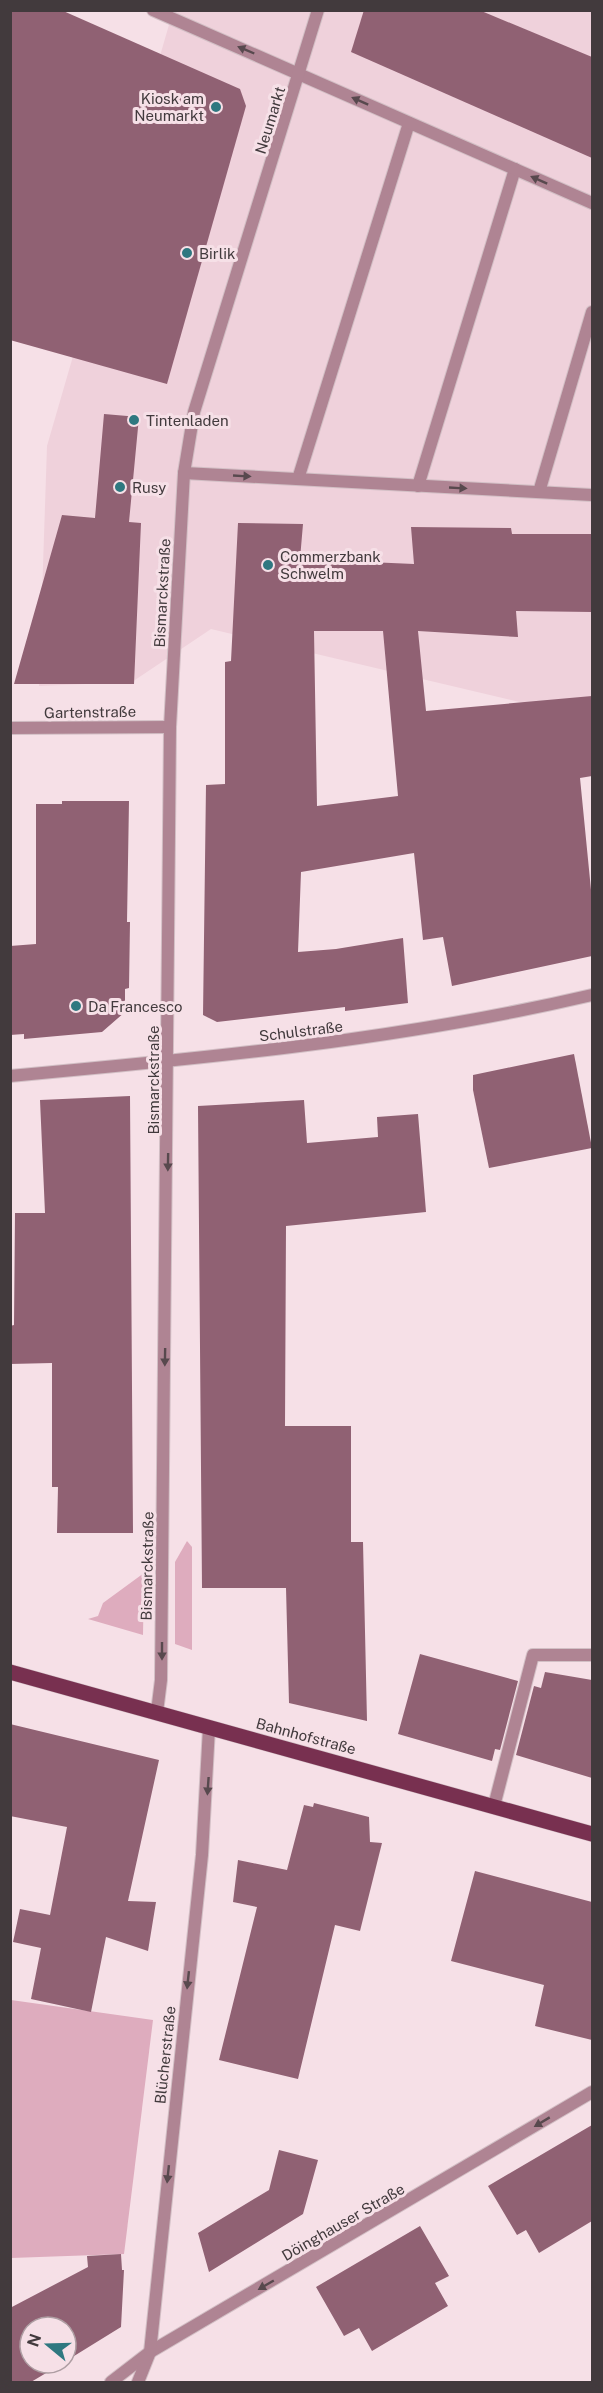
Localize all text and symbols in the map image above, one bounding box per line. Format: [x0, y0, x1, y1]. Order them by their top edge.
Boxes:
one-way arrow [238, 46, 255, 55]
street label: Neumarkt [252, 84, 288, 156]
place label: Kiosk am Neumarkt [134, 90, 204, 124]
one-way arrow [351, 96, 369, 106]
marker: Kiosk am Neumarkt [209, 100, 223, 114]
one-way arrow [530, 175, 547, 184]
place label: Birlik [199, 245, 235, 262]
marker: Birlik [180, 246, 194, 260]
place label: Tintenladen [146, 412, 229, 429]
marker: Tintenladen [127, 413, 141, 427]
one-way arrow [233, 472, 252, 481]
place label: Rusy [132, 479, 166, 496]
marker: Rusy [113, 480, 127, 494]
one-way arrow [449, 483, 468, 493]
street label: Bismarckstraße [151, 538, 173, 648]
place label: Commerzbank Schwelm [280, 548, 381, 582]
marker: Commerzbank Schwelm [261, 558, 275, 572]
street label: Gartenstraße [44, 703, 136, 721]
place label: Da Francesco [88, 998, 183, 1015]
marker: Da Francesco [69, 999, 83, 1013]
street label: Schulstraße [258, 1017, 344, 1045]
street label: Bismarckstraße [145, 1025, 162, 1135]
one-way arrow [163, 1153, 172, 1172]
one-way arrow [160, 1348, 170, 1367]
street label: Bismarckstraße [138, 1511, 156, 1621]
one-way arrow [157, 1641, 167, 1660]
street label: Bahnhofstraße [254, 1714, 358, 1758]
one-way arrow [203, 1777, 212, 1796]
one-way arrow [183, 1971, 193, 1990]
street label: Blücherstraße [151, 2005, 179, 2105]
one-way arrow [534, 2116, 550, 2127]
one-way arrow [163, 2165, 173, 2184]
street label: Döinghauser Straße [279, 2180, 407, 2264]
one-way arrow [258, 2279, 274, 2290]
north arrow [18, 2315, 78, 2375]
text: N [23, 2331, 45, 2349]

